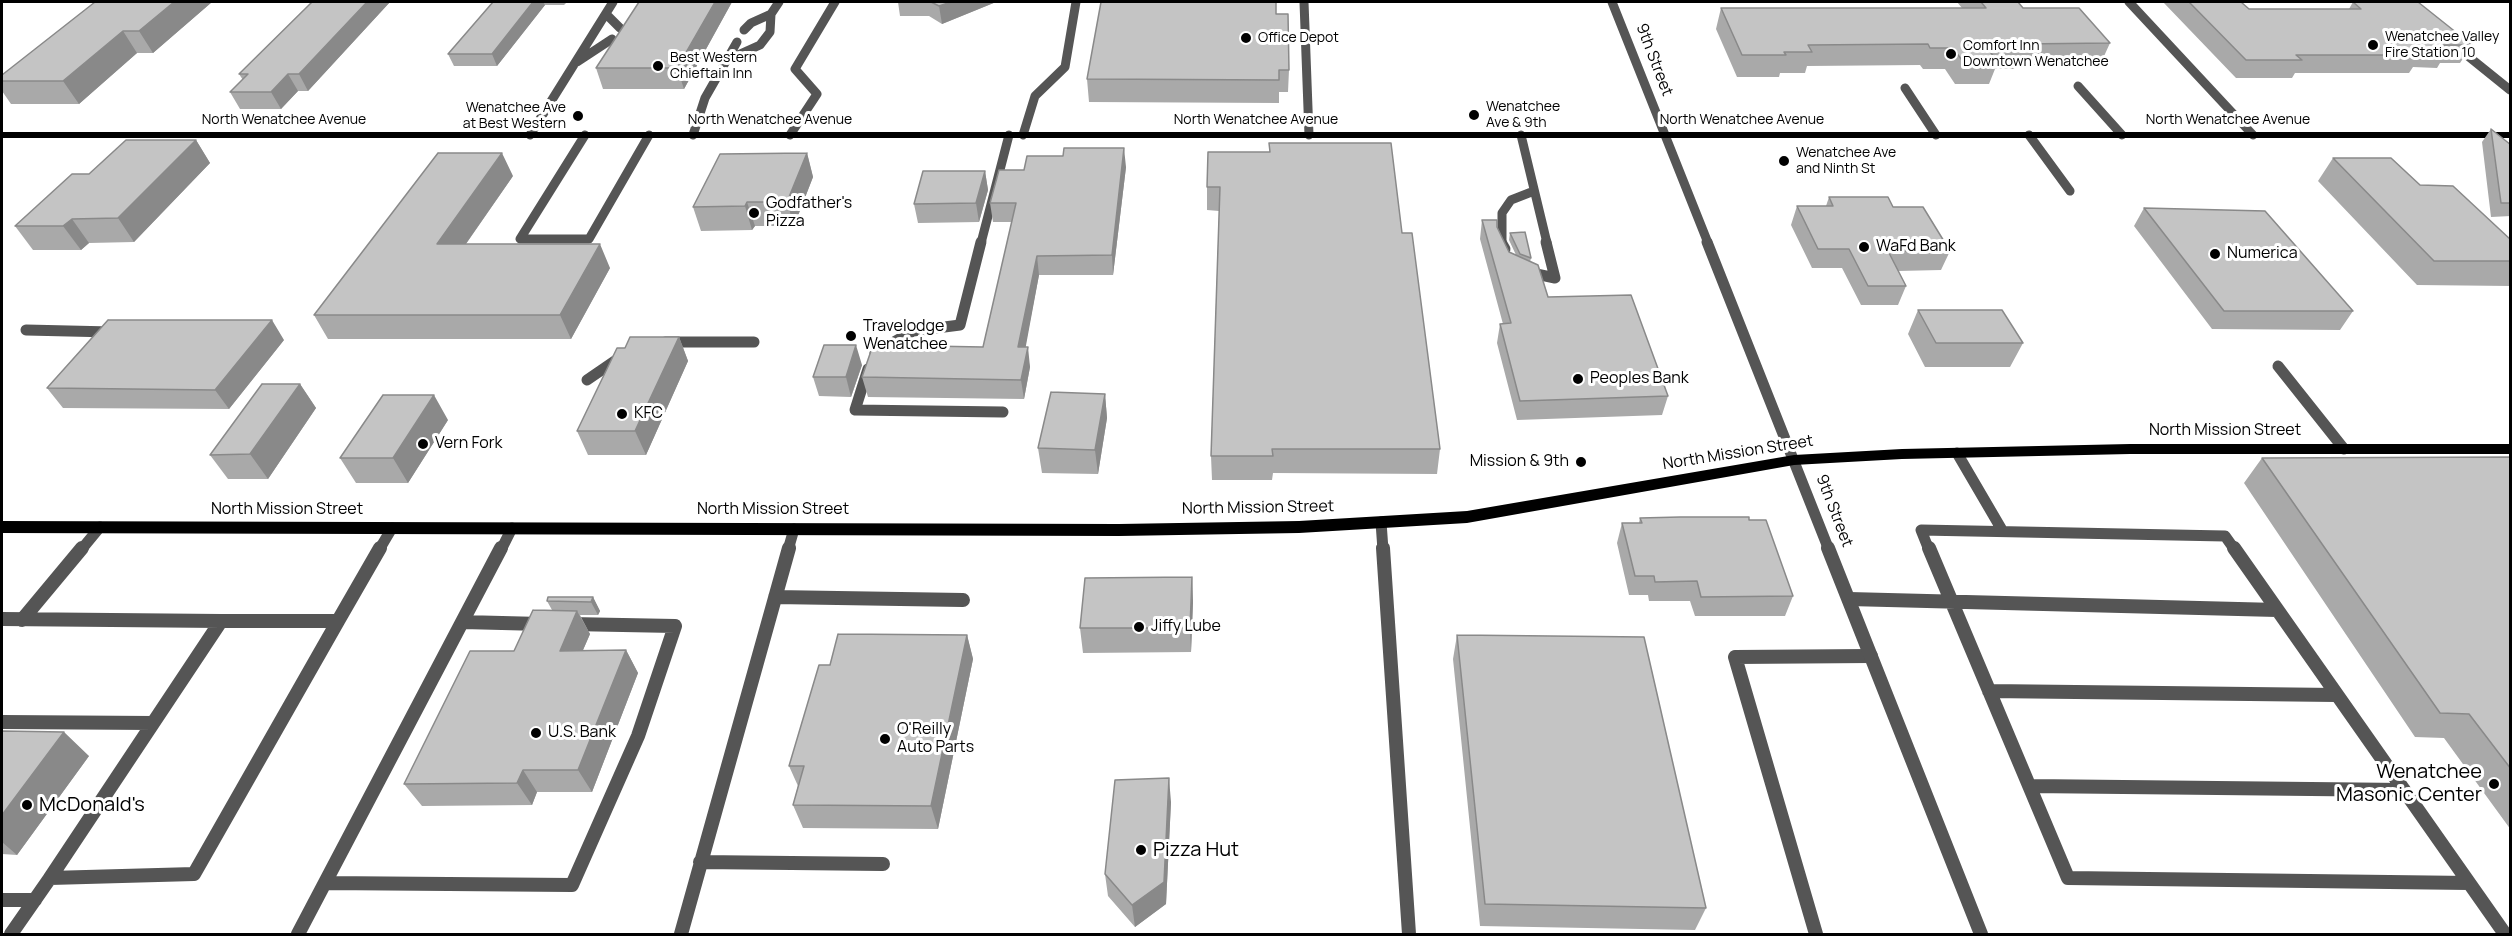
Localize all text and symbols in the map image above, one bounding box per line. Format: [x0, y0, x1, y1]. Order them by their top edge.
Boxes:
street label: 9th Street [1631, 21, 1677, 99]
place label: Wenatchee Valley Fire Station 10 [2385, 29, 2499, 62]
place label: Office Depot [1258, 30, 1339, 46]
marker: Office Depot [1239, 31, 1253, 45]
place label: Comfort Inn Downtown Wenatchee [1963, 38, 2109, 70]
marker: Wenatchee Valley Fire Station 10 [2366, 38, 2380, 52]
marker: Comfort Inn Downtown Wenatchee [1944, 47, 1958, 61]
place label: Best Western Chieftain Inn [670, 50, 757, 82]
marker: Best Western Chieftain Inn [651, 59, 665, 73]
place label: Wenatchee Ave & 9th [1486, 99, 1560, 132]
place label: Wenatchee Ave at Best Western [463, 100, 566, 132]
marker: Wenatchee Ave & 9th [1467, 108, 1481, 122]
marker: Wenatchee Ave at Best Western [571, 109, 585, 123]
street label: North Wenatchee Avenue [202, 112, 366, 128]
street label: North Wenatchee Avenue [688, 112, 852, 128]
street label: North Wenatchee Avenue [1174, 112, 1338, 128]
street label: North Wenatchee Avenue [1660, 112, 1824, 128]
street label: North Wenatchee Avenue [2146, 112, 2310, 128]
place label: Wenatchee Ave and Ninth St [1796, 145, 1896, 178]
marker: Wenatchee Ave and Ninth St [1777, 154, 1791, 168]
place label: Godfather's Pizza [766, 194, 852, 232]
marker: Godfather's Pizza [747, 206, 761, 220]
place label: WaFd Bank [1876, 237, 1956, 257]
marker: WaFd Bank [1857, 240, 1871, 254]
place label: Numerica [2227, 244, 2298, 264]
marker: Numerica [2208, 247, 2222, 261]
place label: Travelodge Wenatchee [863, 317, 948, 355]
marker: Travelodge Wenatchee [844, 329, 858, 343]
place label: Peoples Bank [1590, 369, 1689, 389]
marker: Peoples Bank [1571, 372, 1585, 386]
place label: KFC [634, 404, 663, 424]
marker: KFC [615, 407, 629, 421]
street label: North Mission Street [2149, 421, 2301, 441]
street label: North Mission Street [1661, 432, 1815, 474]
place label: Vern Fork [435, 434, 503, 454]
marker: Vern Fork [416, 437, 430, 451]
place label: Mission & 9th [1470, 452, 1569, 472]
marker: Mission & 9th [1574, 455, 1588, 469]
street label: 9th Street [1811, 472, 1857, 550]
street label: North Mission Street [1182, 497, 1334, 519]
street label: North Mission Street [211, 500, 363, 520]
street label: North Mission Street [697, 500, 849, 520]
place label: Jiffy Lube [1151, 617, 1221, 637]
marker: Jiffy Lube [1132, 620, 1146, 634]
place label: O'Reilly Auto Parts [897, 720, 974, 758]
place label: U.S. Bank [548, 723, 616, 743]
marker: U.S. Bank [529, 726, 543, 740]
marker: O'Reilly Auto Parts [878, 732, 892, 746]
place label: Wenatchee Masonic Center [2336, 760, 2482, 807]
marker: Wenatchee Masonic Center [2487, 777, 2501, 791]
place label: McDonald's [39, 793, 145, 817]
marker: McDonald's [20, 798, 34, 812]
place label: Pizza Hut [1153, 838, 1239, 862]
marker: Pizza Hut [1134, 843, 1148, 857]

